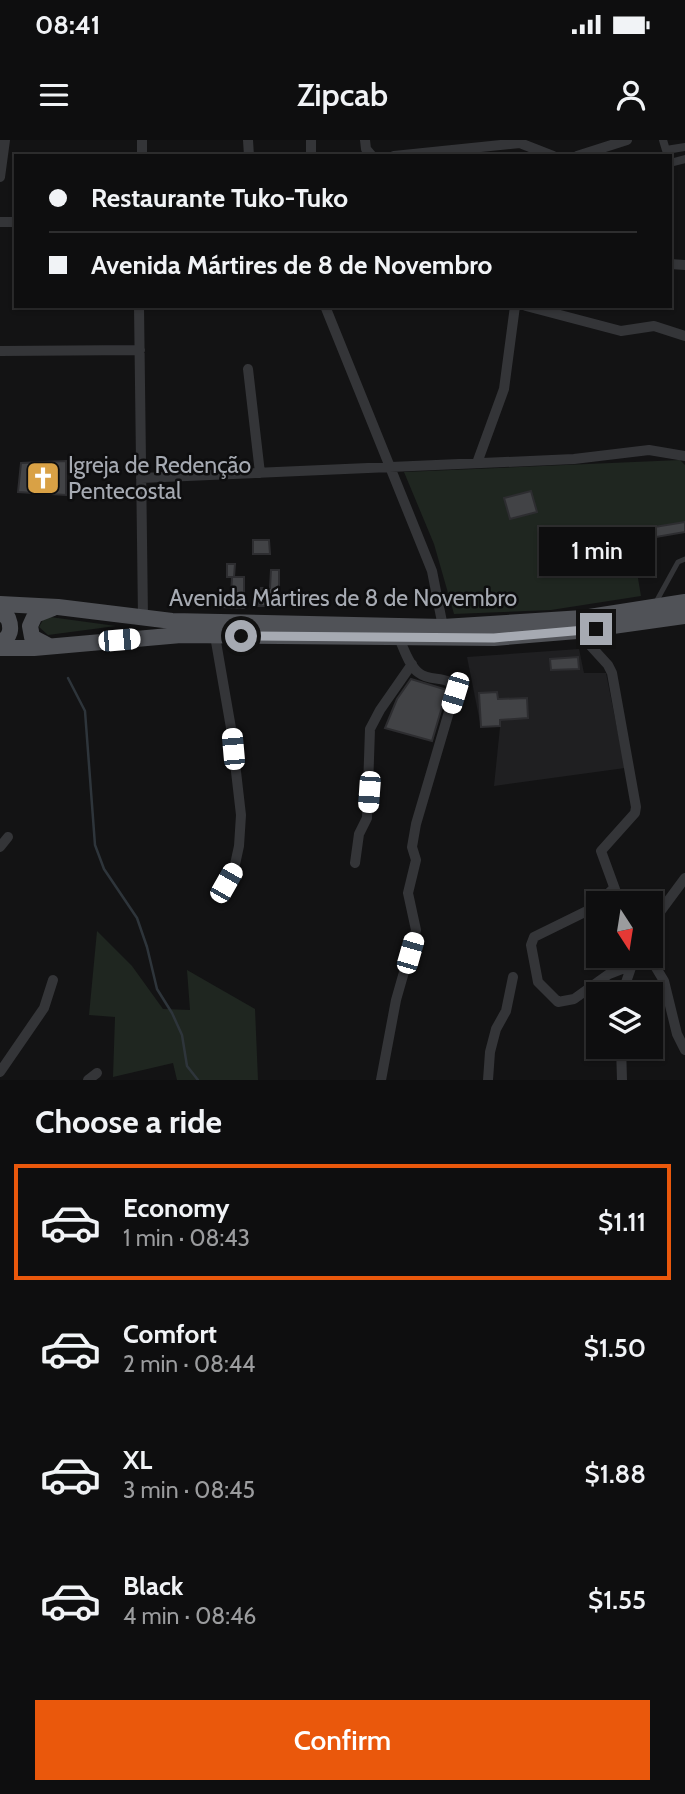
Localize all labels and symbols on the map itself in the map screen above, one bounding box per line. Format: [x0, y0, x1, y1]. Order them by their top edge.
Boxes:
place label: Igreja de Redenção Pentecostal [68, 451, 251, 505]
church icon: Igreja de Redenção Pentecostal [24, 459, 62, 497]
callout: 1 min [538, 528, 654, 576]
street label: Avenida Mártires de 8 de Novembro [169, 584, 517, 612]
route end [580, 613, 612, 645]
route start [225, 620, 257, 652]
car [98, 628, 141, 652]
car [439, 670, 472, 716]
car [221, 727, 246, 771]
car [358, 770, 381, 814]
car [207, 860, 246, 906]
north arrow [586, 891, 663, 968]
car [395, 930, 426, 976]

